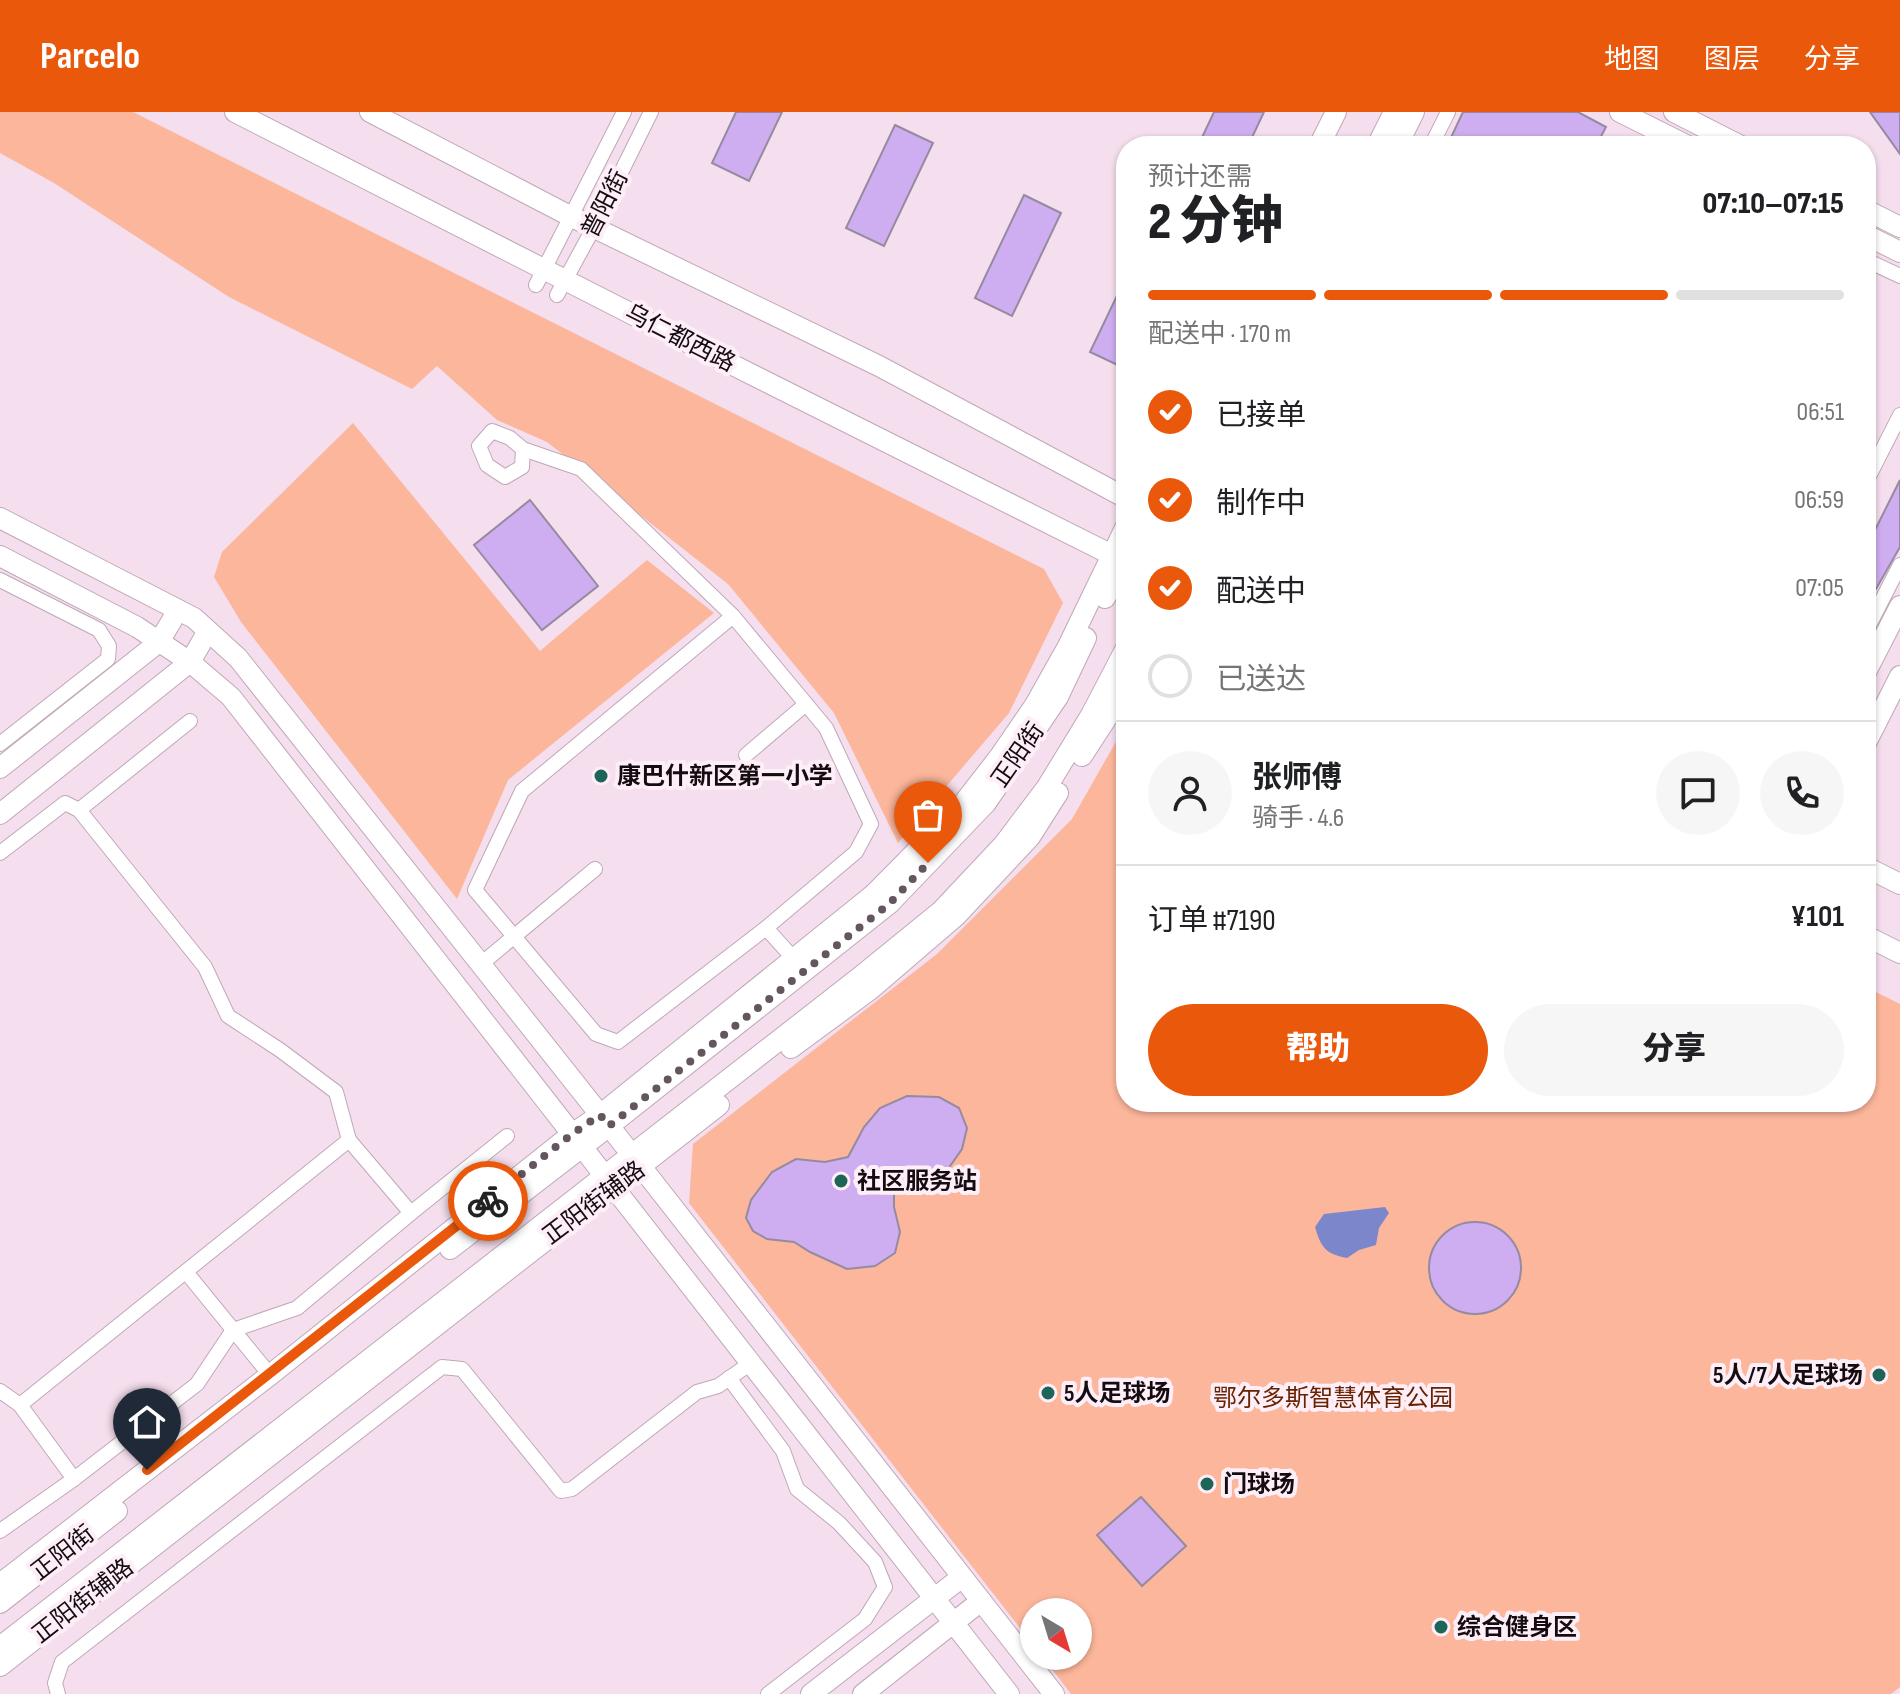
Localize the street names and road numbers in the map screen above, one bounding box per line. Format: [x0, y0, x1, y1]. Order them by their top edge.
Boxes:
street label: 普阳街 [576, 165, 634, 243]
street label: 乌仁都西路 [620, 298, 740, 378]
street label: 正阳街 [985, 717, 1051, 793]
street label: 正阳街辅路 [537, 1155, 651, 1251]
street label: 正阳街 [26, 1519, 100, 1587]
street label: 正阳街辅路 [27, 1553, 139, 1649]

